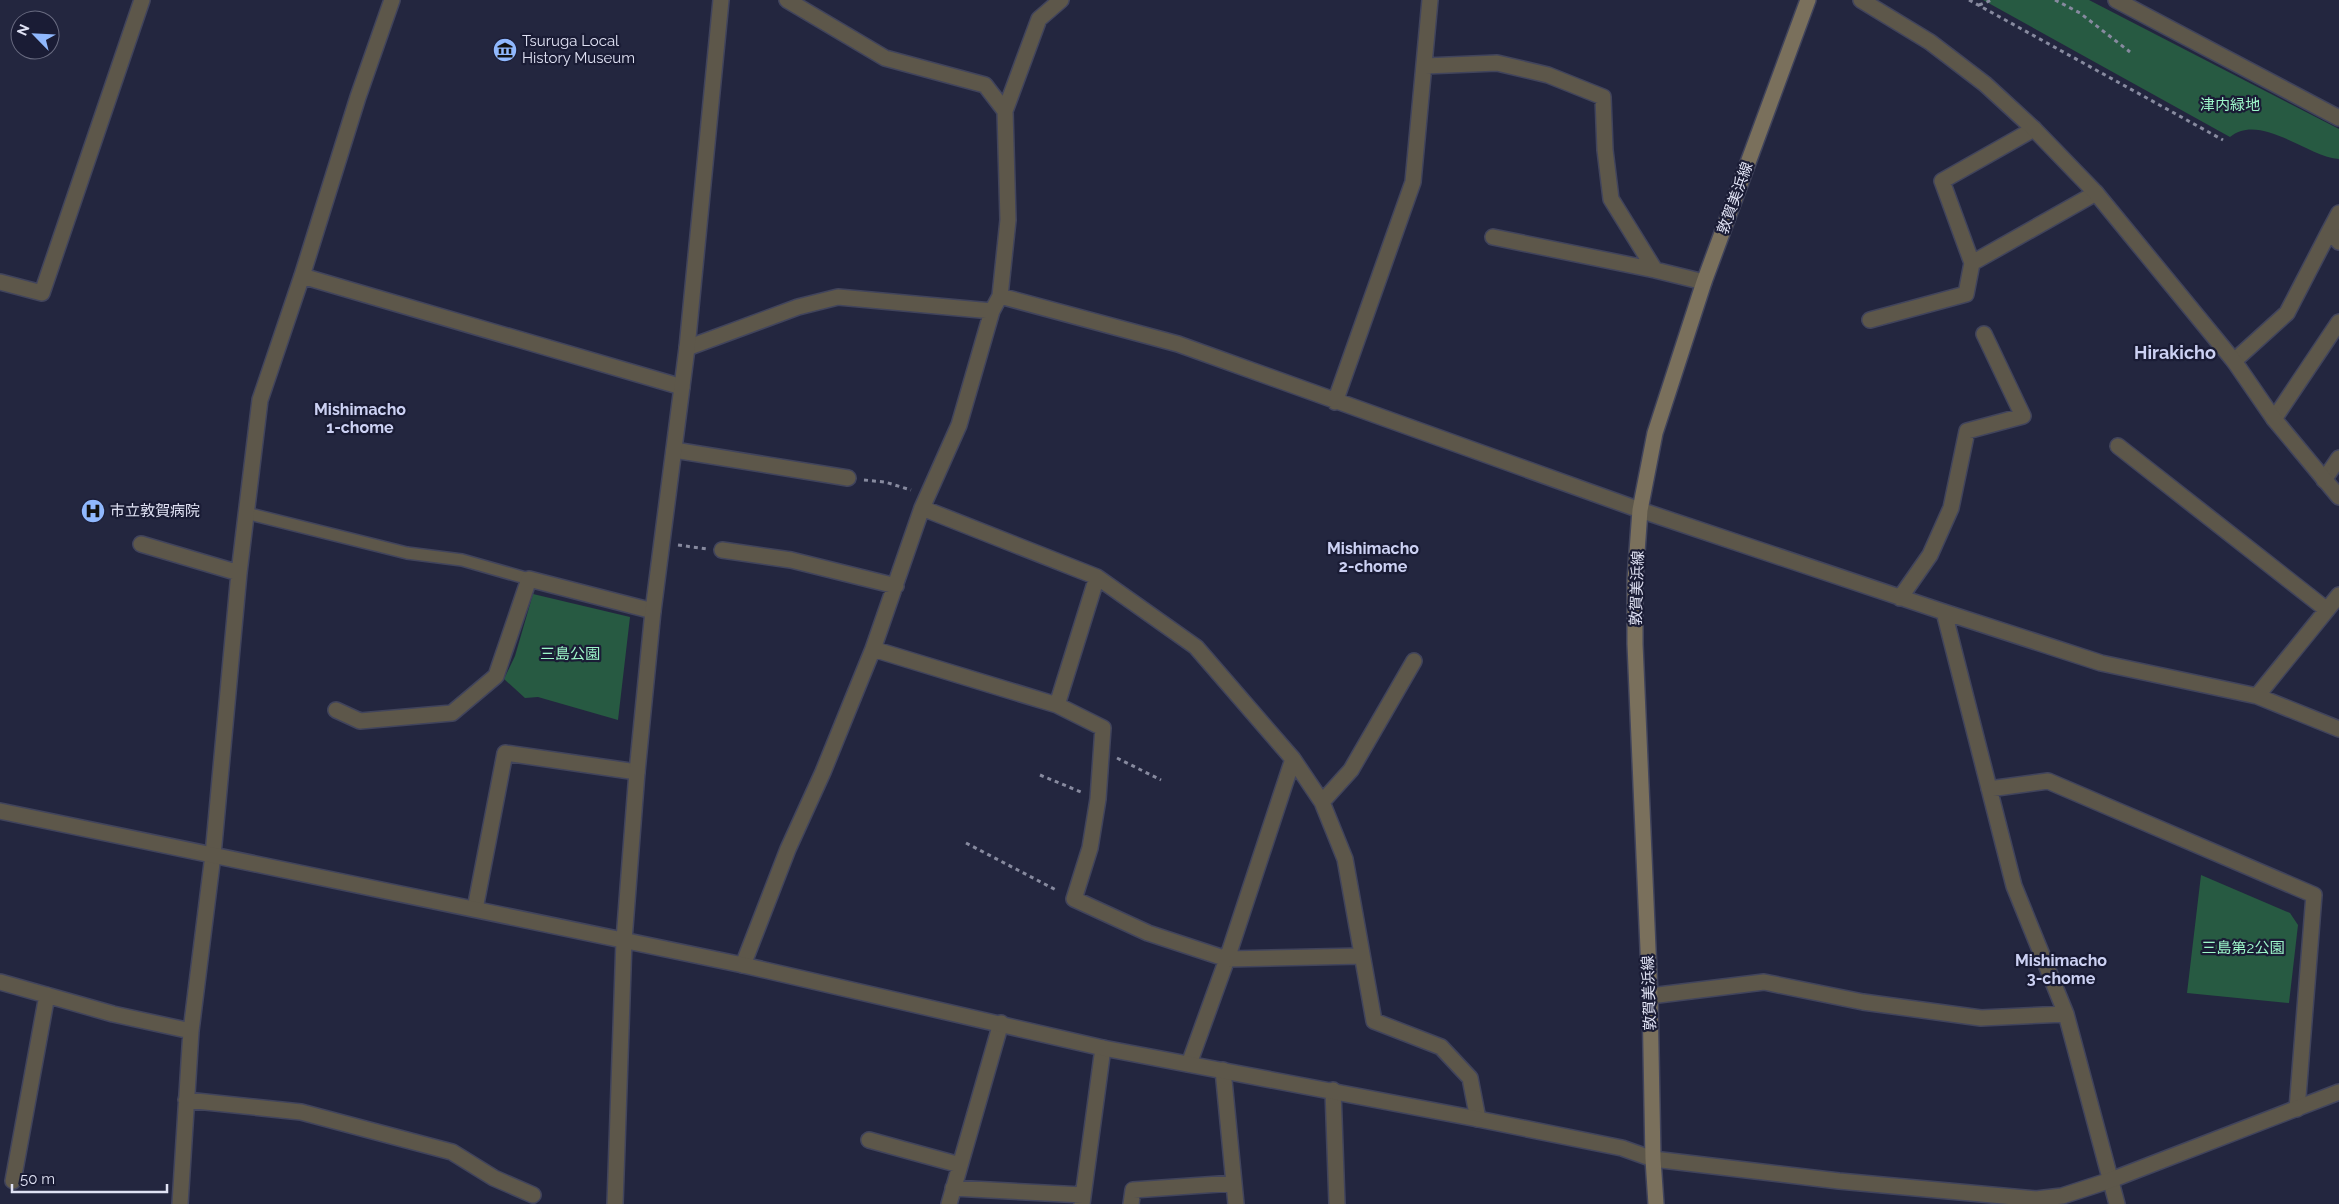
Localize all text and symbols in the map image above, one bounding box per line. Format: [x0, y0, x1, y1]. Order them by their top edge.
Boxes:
north arrow [10, 10, 60, 60]
text: N [14, 22, 33, 38]
place label: Tsuruga Local History Museum [522, 32, 635, 67]
museum icon: Tsuruga Local History Museum [492, 37, 518, 63]
park label: 津内緑地 [2200, 96, 2260, 114]
street label: 敦賀美浜線 [1714, 160, 1756, 236]
district label: Hirakicho [2134, 342, 2216, 363]
district label: Mishimacho 1-chome [314, 400, 406, 437]
hospital icon: 市立敦賀病院 [80, 498, 106, 524]
place label: 市立敦賀病院 [110, 502, 200, 520]
district label: Mishimacho 2-chome [1327, 539, 1419, 576]
street label: 敦賀美浜線 [1627, 550, 1647, 626]
park label: 三島公園 [540, 645, 600, 663]
park label: 三島第2公園 [2202, 939, 2284, 957]
district label: Mishimacho 3-chome [2015, 951, 2107, 988]
street label: 敦賀美浜線 [1639, 955, 1659, 1031]
scale bar [12, 1162, 168, 1194]
text: 50 m [20, 1170, 55, 1188]

